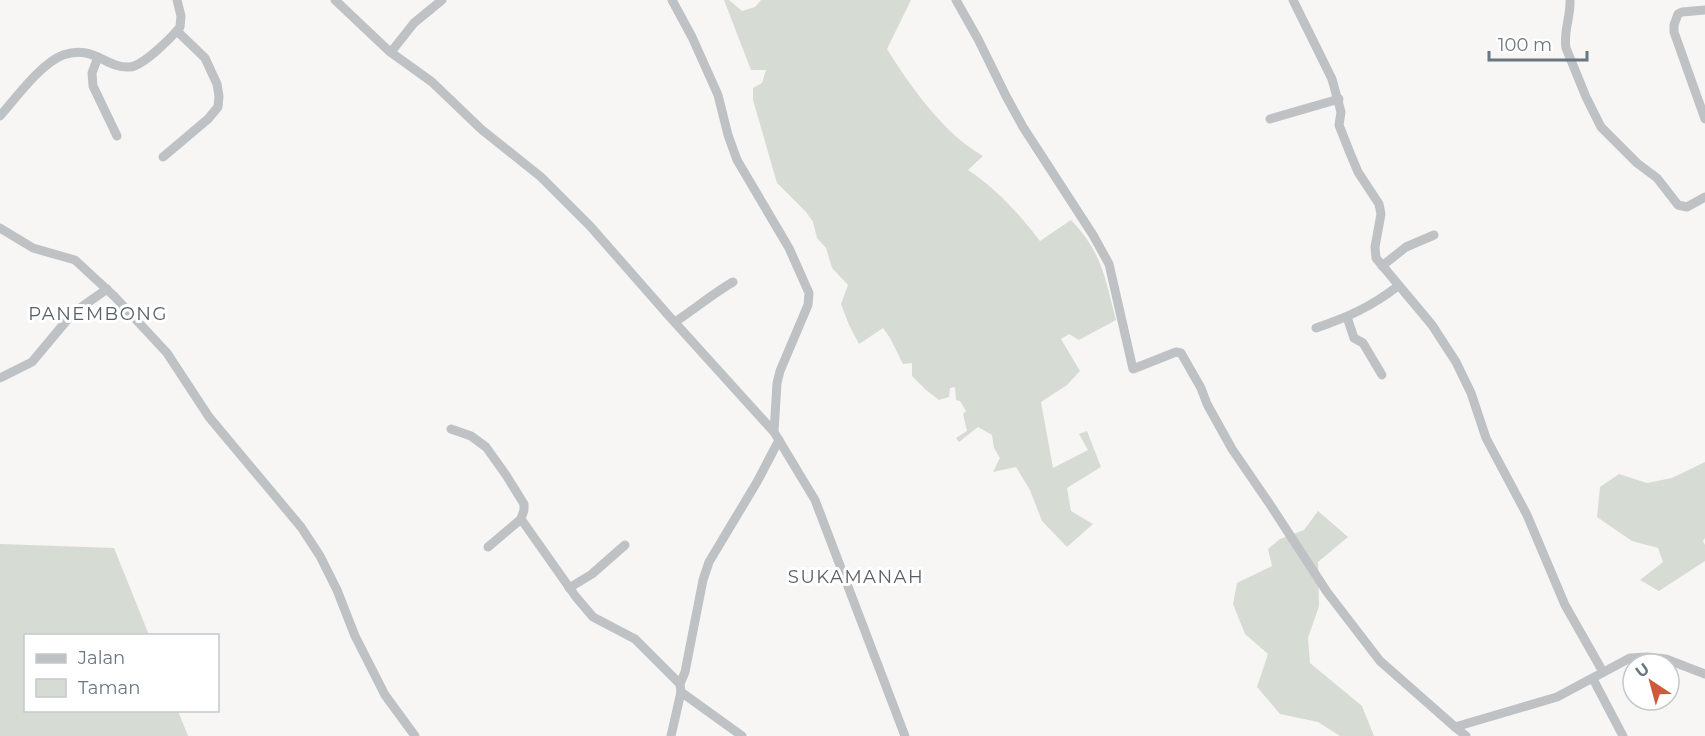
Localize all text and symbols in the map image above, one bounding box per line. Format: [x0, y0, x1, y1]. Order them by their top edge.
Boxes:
scale bar [1489, 24, 1586, 62]
text: 100 m [1498, 34, 1552, 56]
district label: PANEMBONG [28, 303, 168, 325]
district label: SUKAMANAH [788, 566, 924, 588]
legend [24, 634, 219, 712]
text: Jalan [77, 647, 125, 669]
north arrow [1621, 652, 1681, 712]
text: U [1632, 659, 1653, 682]
text: Taman [78, 677, 140, 699]

